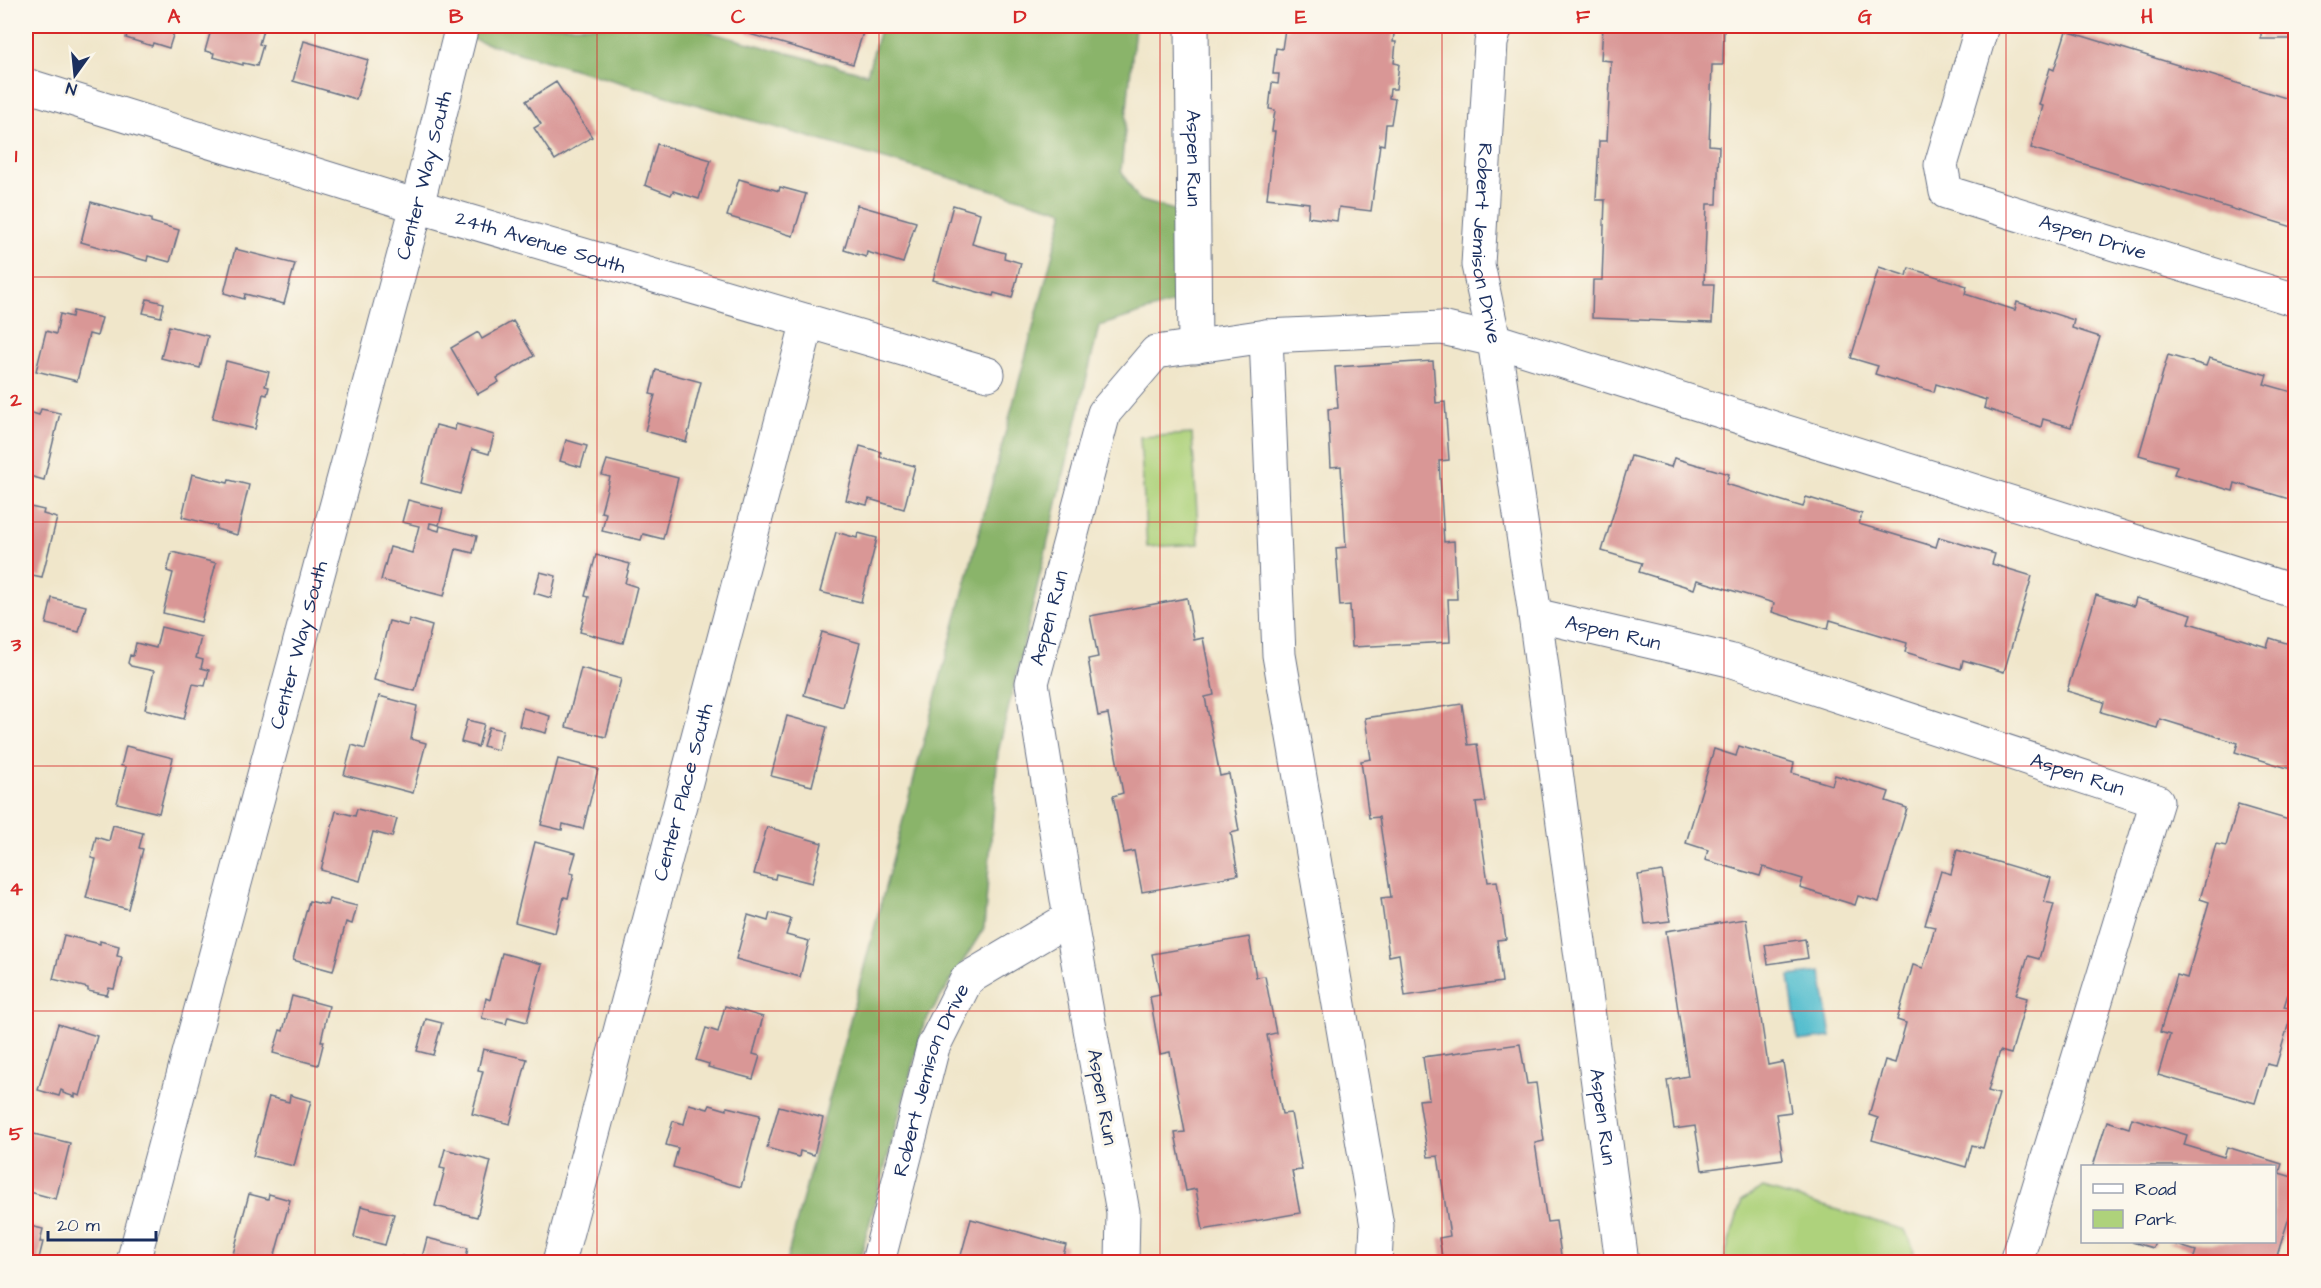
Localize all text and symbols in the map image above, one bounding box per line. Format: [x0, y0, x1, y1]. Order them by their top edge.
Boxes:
text: A [168, 3, 181, 31]
text: B [449, 3, 464, 31]
text: C [731, 3, 746, 31]
text: D [1014, 3, 1027, 31]
text: E [1295, 3, 1307, 31]
text: F [1576, 3, 1591, 31]
text: G [1858, 3, 1872, 31]
text: H [2141, 3, 2153, 31]
north arrow [45, 45, 105, 105]
text: N [64, 77, 79, 100]
street label: Center Way South [389, 88, 459, 263]
street label: Aspen Run [1179, 109, 1208, 207]
text: 1 [15, 142, 18, 170]
street label: Robert Jemison Drive [1464, 142, 1508, 346]
street label: 24th Avenue South [452, 204, 629, 281]
street label: Aspen Drive [2036, 208, 2150, 267]
text: 2 [9, 386, 22, 414]
street label: Center Way South [263, 558, 335, 732]
street label: Aspen Run [1023, 567, 1075, 669]
street label: Aspen Run [1562, 608, 1663, 658]
text: 3 [10, 631, 22, 659]
street label: Center Place South [646, 700, 720, 884]
street label: Aspen Run [2027, 746, 2128, 803]
text: 4 [9, 875, 23, 903]
street label: Robert Jemison Drive [886, 979, 977, 1179]
street label: Aspen Run [1080, 1047, 1124, 1147]
street label: Aspen Run [1582, 1067, 1623, 1167]
text: 5 [9, 1120, 24, 1148]
legend [2081, 1165, 2276, 1243]
text: Road [2135, 1177, 2176, 1202]
scale bar [48, 1204, 156, 1242]
text: Park [2135, 1207, 2177, 1232]
text: 20 m [57, 1213, 100, 1238]

